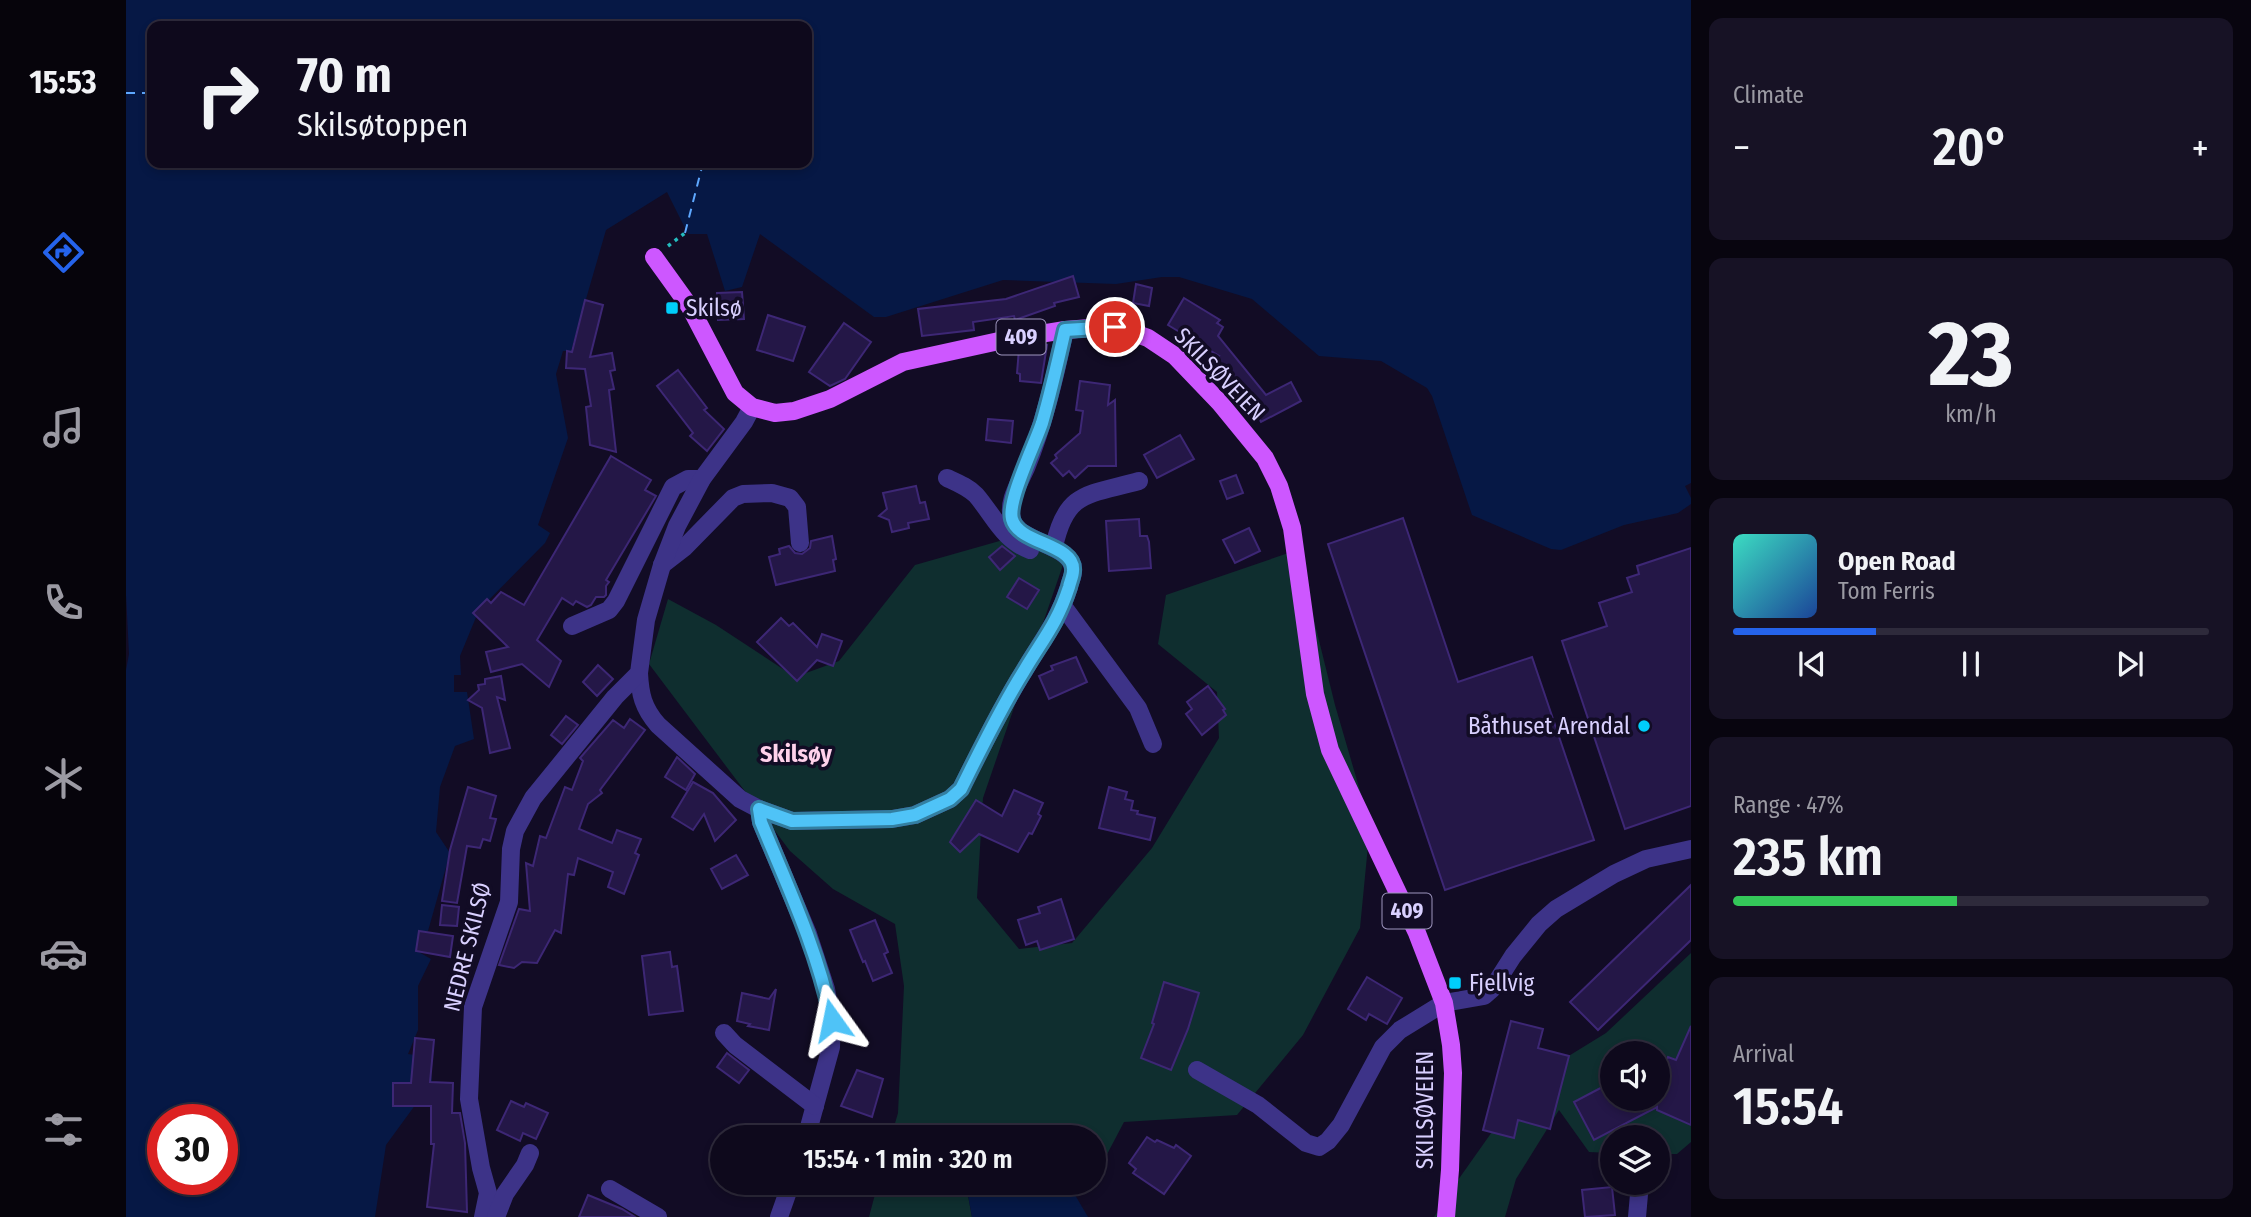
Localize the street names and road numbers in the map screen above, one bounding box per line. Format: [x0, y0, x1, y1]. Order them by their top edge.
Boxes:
road number: 409 [996, 320, 1046, 354]
street label: SKILSØVEIEN [1169, 322, 1271, 426]
street label: NEDRE SKILSØ [437, 880, 497, 1014]
road number: 409 [1382, 894, 1432, 928]
street label: SKILSØVEIEN [1411, 1051, 1439, 1169]

